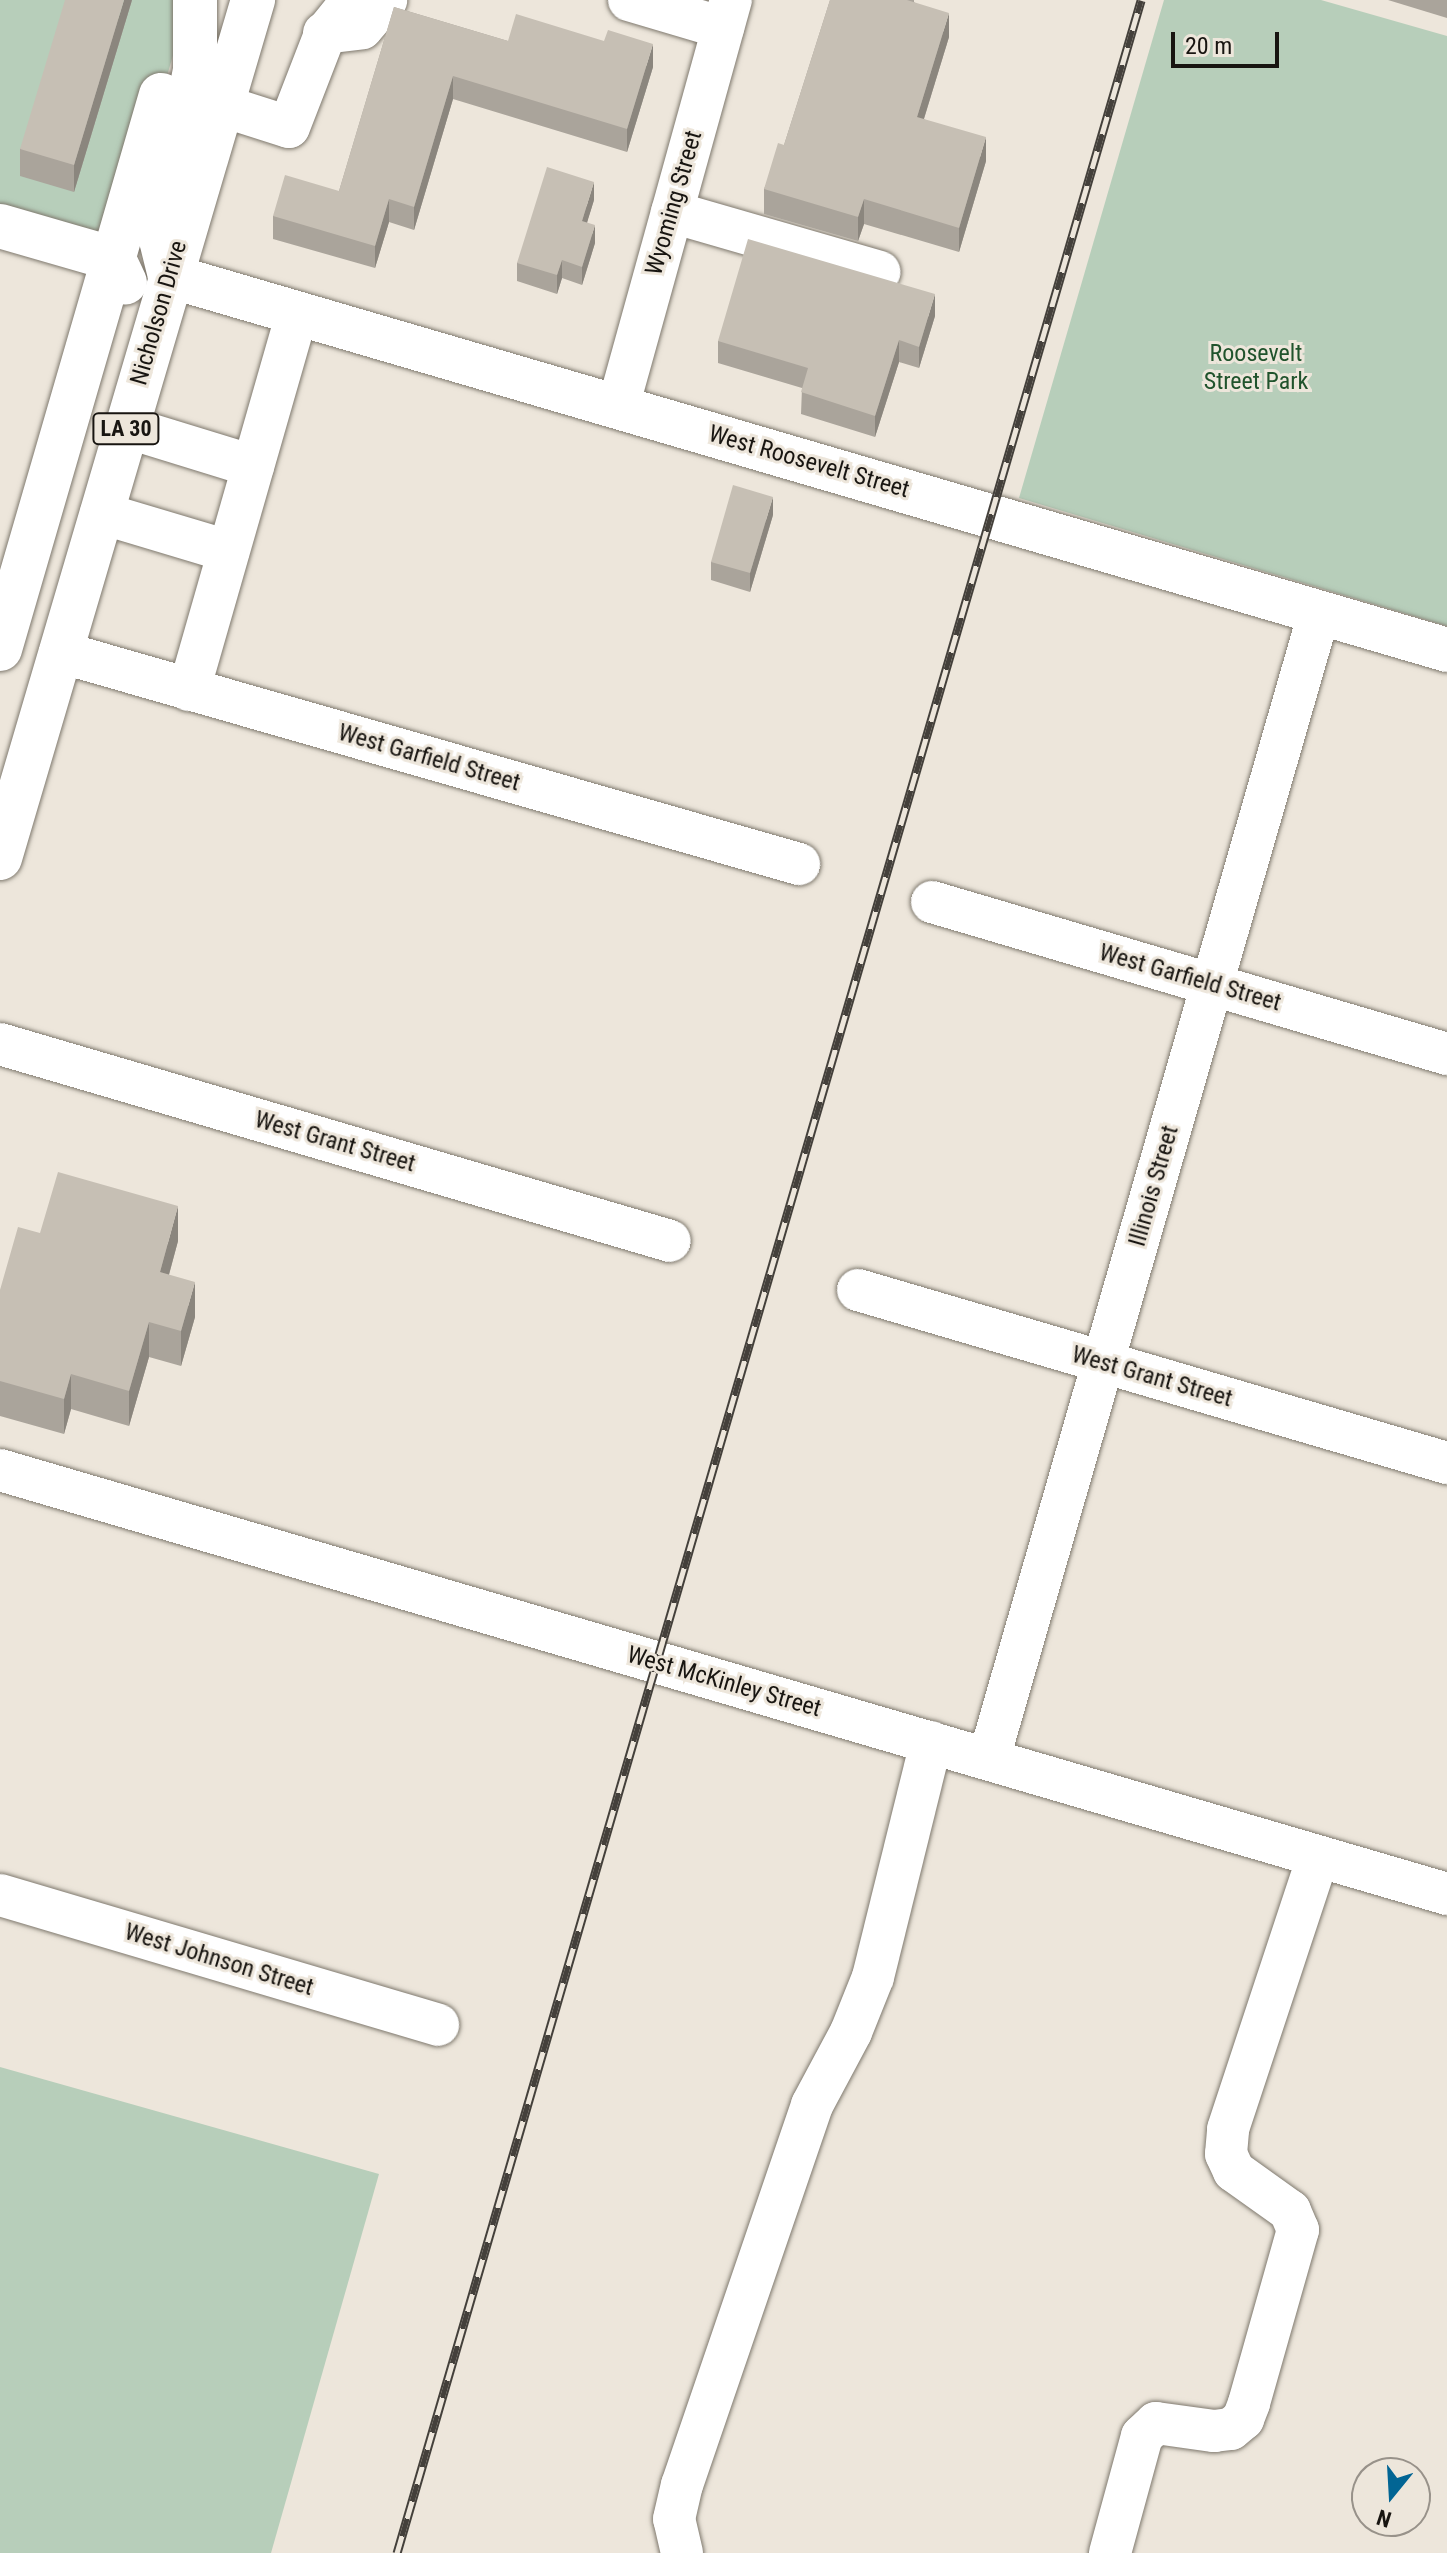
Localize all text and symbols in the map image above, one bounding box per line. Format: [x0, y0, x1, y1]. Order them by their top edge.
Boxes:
scale bar [1175, 16, 1283, 66]
text: 20 m [1185, 32, 1232, 60]
street label: Wyoming Street [640, 127, 708, 279]
street label: Nicholson Drive [125, 238, 193, 388]
park label: Roosevelt Street Park [1204, 340, 1308, 396]
road number: LA 30 [92, 411, 160, 447]
street label: West Roosevelt Street [705, 420, 913, 504]
street label: West Garfield Street [335, 718, 523, 798]
street label: West Garfield Street [1096, 938, 1284, 1018]
street label: West Grant Street [251, 1105, 419, 1179]
street label: Illinois Street [1123, 1122, 1185, 1250]
street label: West Grant Street [1068, 1340, 1236, 1414]
street label: West McKinley Street [624, 1641, 824, 1723]
street label: West Johnson Street [121, 1918, 317, 2002]
north arrow [1351, 2457, 1431, 2537]
text: N [1374, 2504, 1394, 2532]

